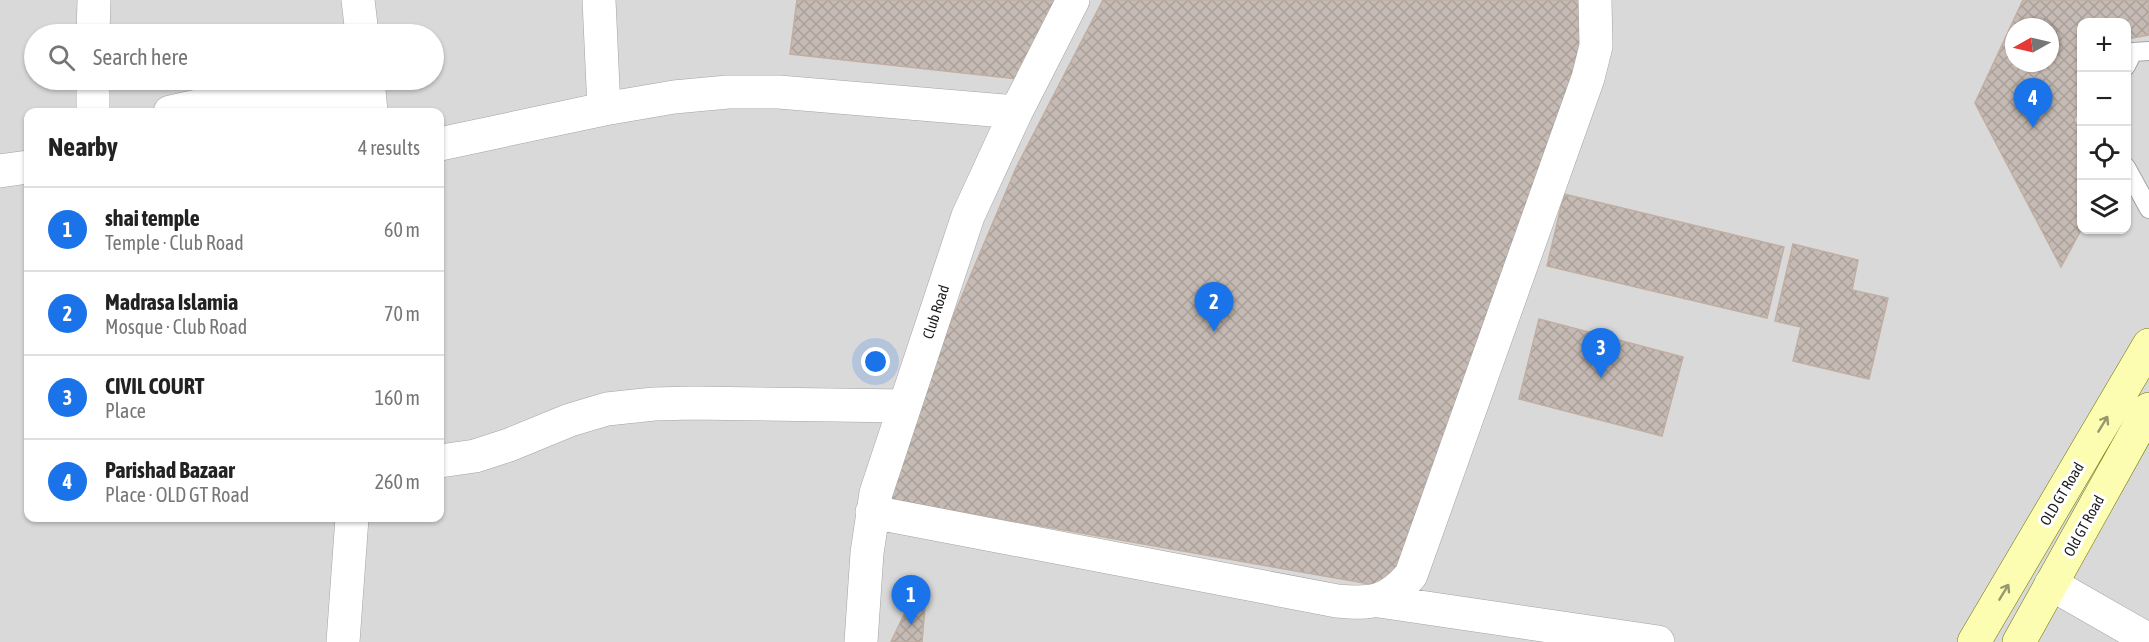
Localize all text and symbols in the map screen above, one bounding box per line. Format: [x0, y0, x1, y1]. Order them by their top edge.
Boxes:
north arrow [2005, 18, 2059, 72]
map controls [2077, 18, 2131, 234]
button: + [2077, 18, 2131, 72]
search box [24, 24, 444, 90]
icon: search [45, 41, 78, 74]
text: Search here [93, 44, 188, 70]
button: − [2077, 72, 2131, 126]
pin: 4 [2014, 78, 2052, 128]
button: locate [2077, 126, 2131, 180]
text: Nearby [48, 132, 118, 162]
text: 4 results [358, 136, 420, 159]
button: layers [2077, 180, 2131, 234]
text: shai temple [105, 205, 200, 231]
text: 1 [63, 218, 72, 241]
text: 60 m [384, 218, 420, 241]
text: Temple · Club Road [105, 231, 244, 254]
pin: 2 [1194, 282, 1234, 332]
street label: Club Road [919, 283, 952, 341]
text: Madrasa Islamia [105, 289, 238, 315]
text: 2 [63, 302, 72, 325]
text: 70 m [384, 302, 420, 325]
text: Mosque · Club Road [105, 315, 247, 338]
pin: 3 [1582, 328, 1620, 378]
your location [861, 347, 890, 376]
text: CIVIL COURT [105, 373, 204, 399]
text: 3 [63, 386, 72, 409]
text: 160 m [375, 386, 420, 409]
text: Place [105, 399, 146, 422]
one-way arrow [2097, 416, 2109, 433]
text: Parishad Bazaar [105, 457, 235, 483]
street label: OLD GT Road [2036, 459, 2087, 528]
text: 4 [63, 470, 72, 493]
text: 260 m [375, 470, 420, 493]
text: Place · OLD GT Road [105, 483, 249, 506]
street label: Old GT Road [2060, 492, 2107, 559]
pin: 1 [892, 576, 930, 625]
one-way arrow [1998, 584, 2010, 601]

